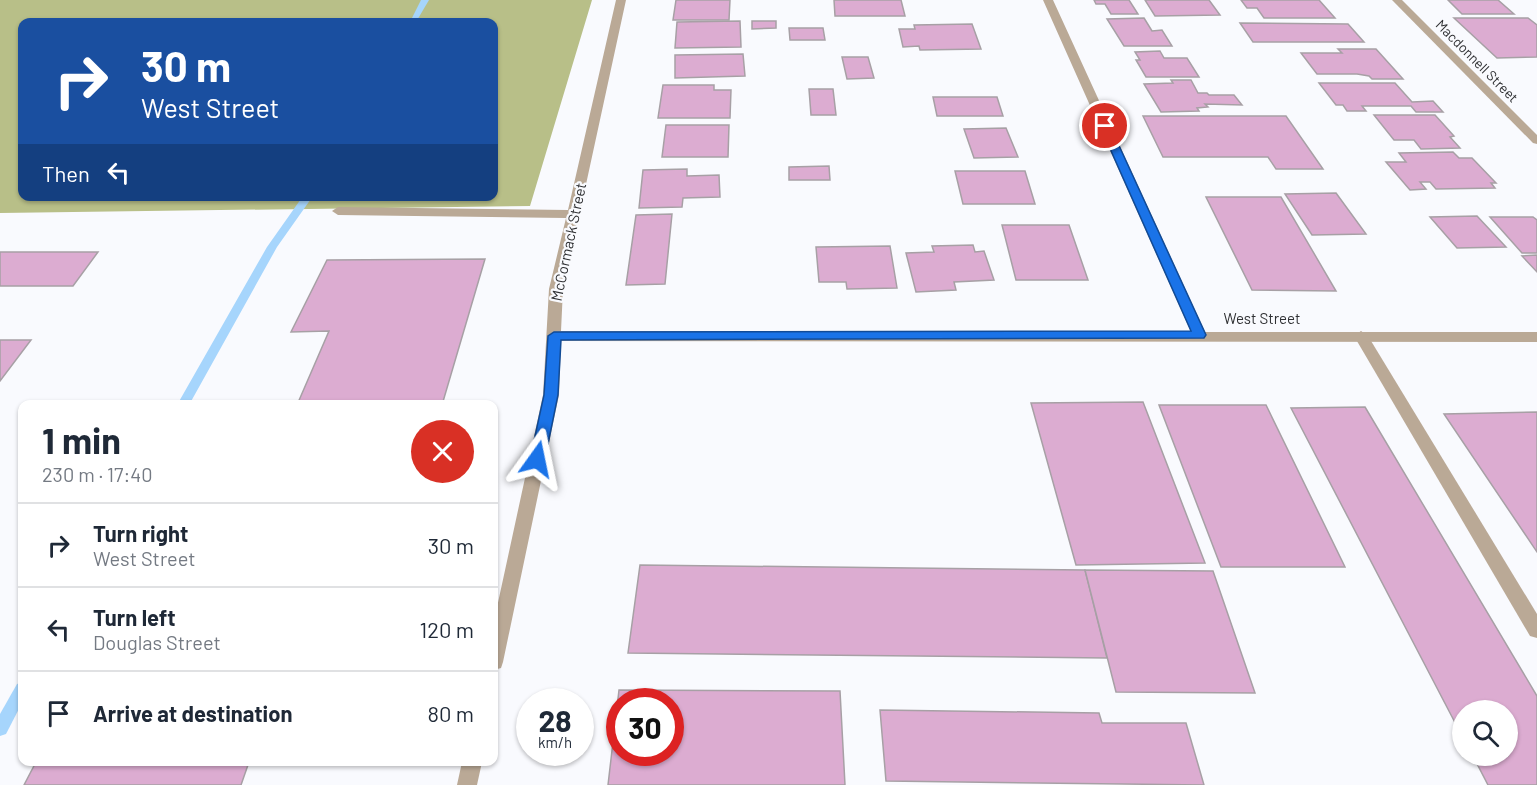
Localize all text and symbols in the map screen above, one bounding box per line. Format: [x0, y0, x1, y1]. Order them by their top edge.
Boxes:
street label: Macdonnell Street [1433, 16, 1522, 105]
text: 30 m [141, 40, 231, 90]
icon: right [42, 42, 120, 120]
text: West Street [141, 91, 279, 123]
pin [1079, 100, 1130, 151]
icon: arrive [1088, 109, 1121, 142]
icon: left [102, 156, 135, 189]
text: Then [42, 160, 90, 186]
street label: McCormack Street [547, 181, 589, 303]
street label: West Street [1224, 309, 1300, 327]
text: 1 min [42, 418, 121, 461]
button: close [411, 420, 474, 483]
position arrow [505, 427, 569, 491]
text: 230 m · 17:40 [42, 462, 153, 486]
text: Turn right [93, 520, 188, 546]
icon: right [42, 529, 75, 562]
text: 30 m [428, 532, 474, 558]
text: West Street [93, 546, 196, 570]
text: Turn left [93, 604, 176, 630]
icon: left [42, 613, 75, 646]
text: 120 m [419, 616, 474, 642]
text: Douglas Street [93, 630, 221, 654]
speed limit sign: 30 [606, 688, 684, 766]
icon: arrive [42, 697, 75, 730]
text: Arrive at destination [93, 700, 292, 726]
text: 80 m [428, 700, 474, 726]
map controls [1452, 700, 1518, 766]
button: search [1452, 700, 1518, 766]
text: 28 [538, 702, 572, 738]
text: km/h [538, 733, 572, 751]

